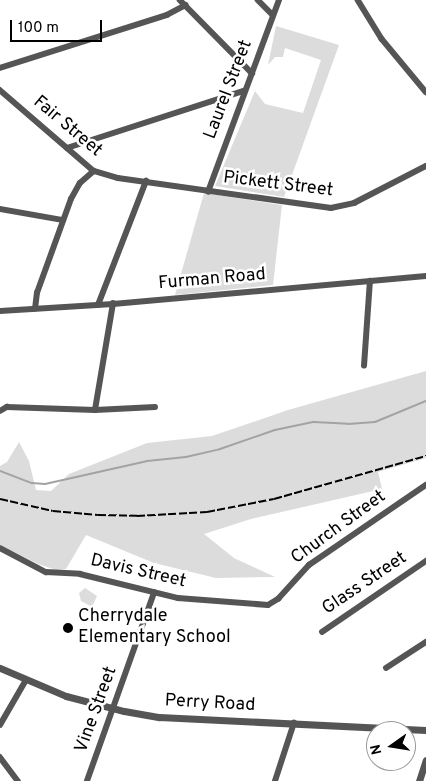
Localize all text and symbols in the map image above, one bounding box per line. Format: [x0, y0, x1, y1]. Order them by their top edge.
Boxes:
scale bar [12, 10, 105, 42]
text: 100 m [18, 19, 59, 38]
street label: Laurel Street [200, 37, 258, 143]
street label: Fair Street [28, 92, 106, 162]
street label: Pickett Street [222, 168, 334, 202]
street label: Furman Road [157, 265, 267, 295]
street label: Church Street [288, 486, 390, 570]
street label: Glass Street [319, 548, 411, 620]
street label: Davis Street [88, 551, 188, 593]
place label: Cherrydale Elementary School [78, 607, 231, 650]
marker: Cherrydale Elementary School [62, 622, 74, 634]
street label: Vine Street [71, 664, 123, 756]
street label: Perry Road [164, 691, 256, 717]
north arrow [366, 721, 416, 771]
text: N [367, 742, 386, 756]

